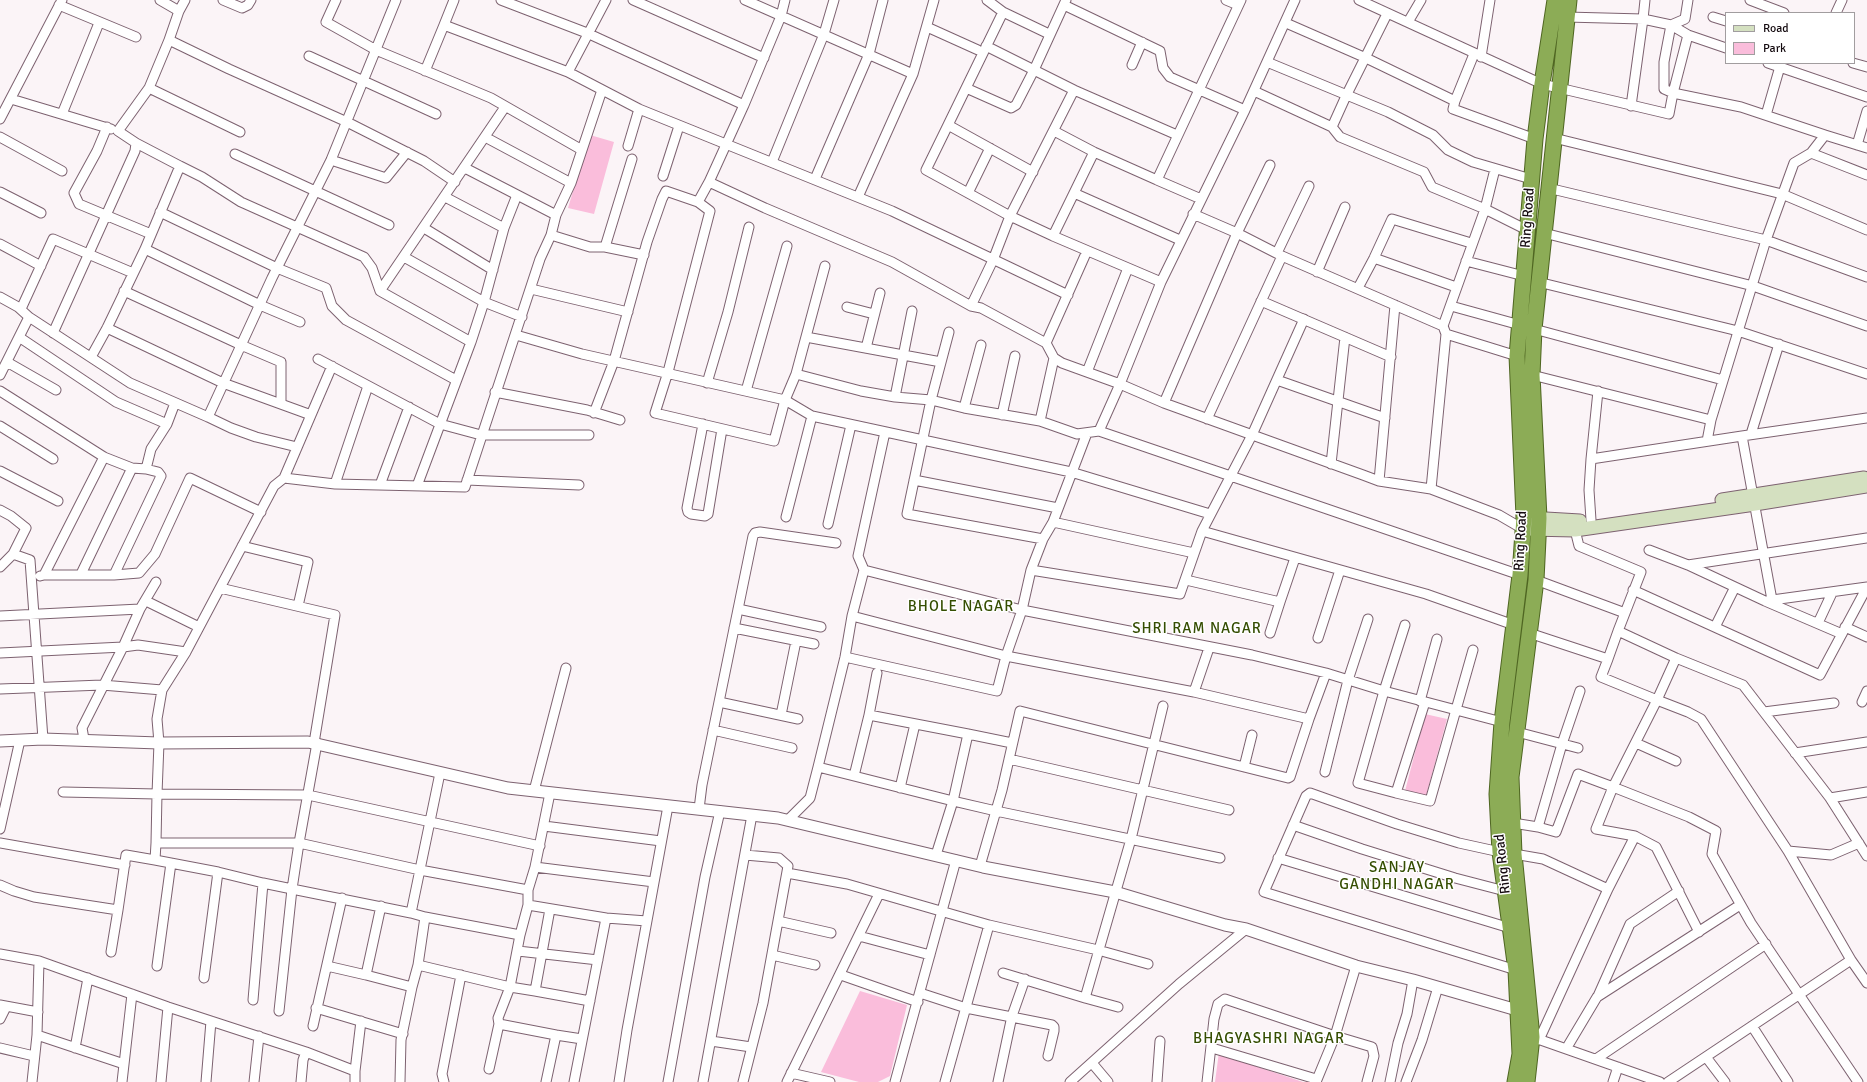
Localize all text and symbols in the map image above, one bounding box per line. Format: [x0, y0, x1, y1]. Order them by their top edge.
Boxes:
legend [1725, 12, 1855, 64]
text: Road [1763, 21, 1789, 36]
text: Park [1763, 41, 1786, 56]
street label: Ring Road [1518, 187, 1538, 249]
street label: Ring Road [1511, 510, 1531, 572]
district label: BHOLE NAGAR [908, 598, 1014, 616]
district label: SHRI RAM NAGAR [1132, 620, 1262, 638]
street label: Ring Road [1491, 833, 1515, 895]
district label: SANJAY GANDHI NAGAR [1339, 859, 1455, 894]
district label: BHAGYASHRI NAGAR [1193, 1030, 1345, 1048]

